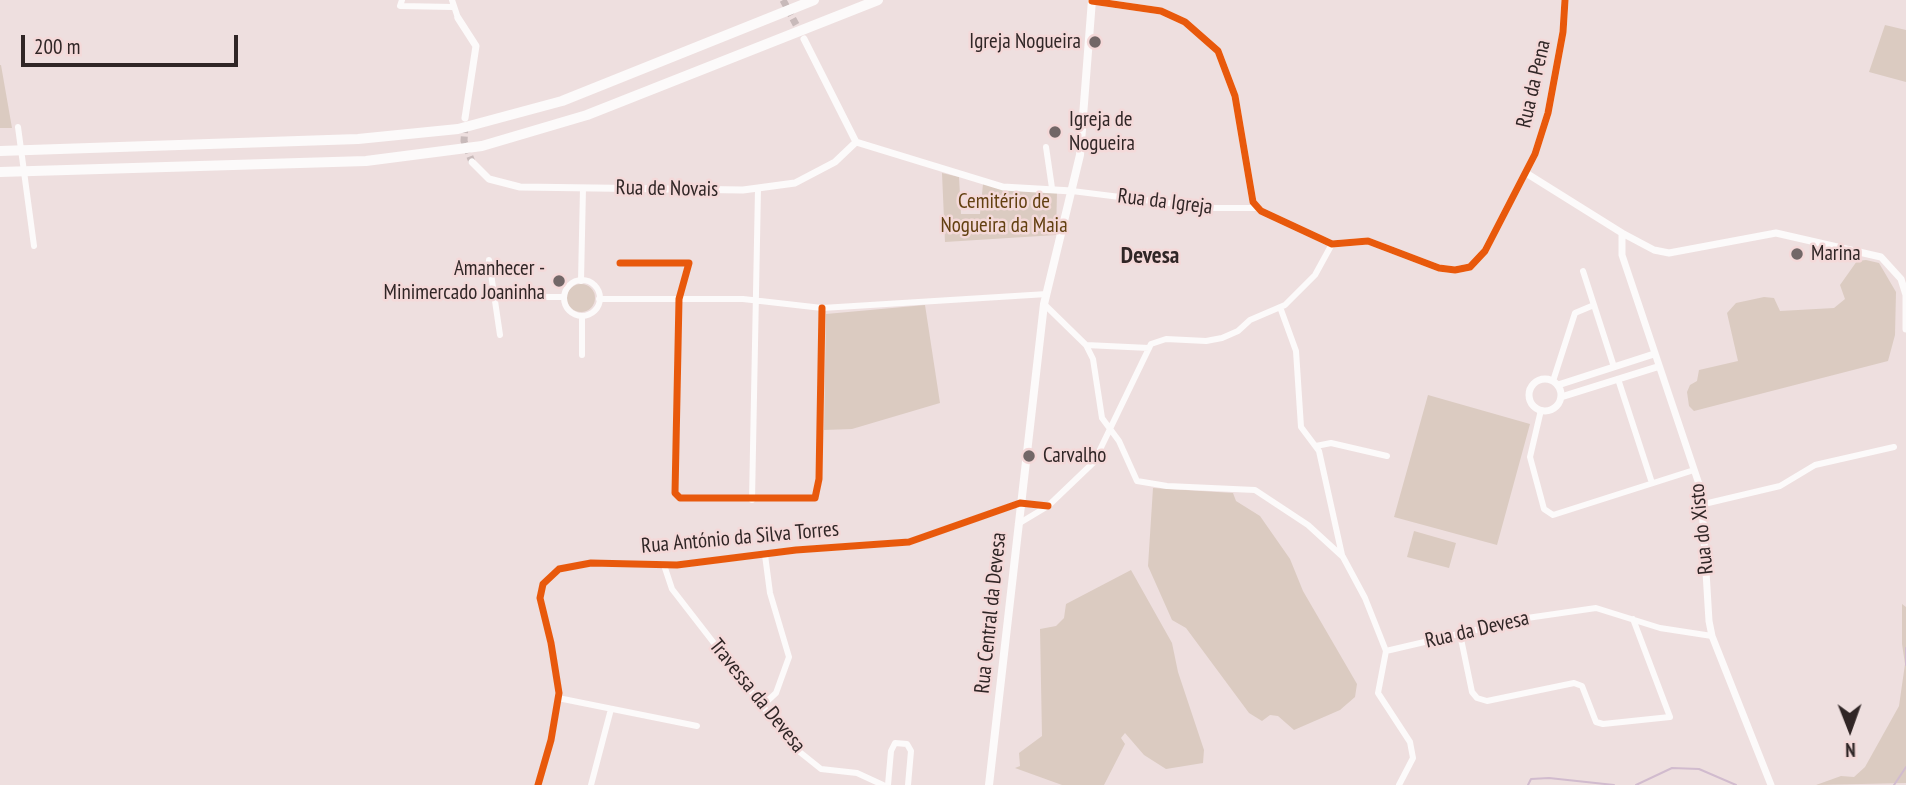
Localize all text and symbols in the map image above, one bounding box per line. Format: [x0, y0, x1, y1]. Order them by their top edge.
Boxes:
scale bar [24, 21, 242, 65]
place label: Igreja Nogueira [969, 29, 1081, 55]
text: 200 m [34, 33, 80, 60]
marker: Igreja Nogueira [1087, 34, 1103, 50]
street label: Rua da Pena [1512, 38, 1556, 130]
place label: Igreja de Nogueira [1069, 107, 1135, 157]
marker: Igreja de Nogueira [1047, 124, 1063, 140]
street label: Rua de Novais [615, 176, 719, 202]
street label: Rua da Igreja [1116, 184, 1214, 220]
park label: Cemitério de Nogueira da Maia [940, 189, 1068, 239]
place label: Marina [1811, 241, 1861, 267]
district label: Devesa [1121, 242, 1179, 270]
marker: Marina [1789, 246, 1805, 262]
place label: Amanhecer - Minimercado Joaninha [384, 256, 545, 306]
marker: Amanhecer - Minimercado Joaninha [551, 273, 567, 289]
place label: Carvalho [1043, 443, 1106, 469]
marker: Carvalho [1021, 448, 1037, 464]
street label: Rua do Xisto [1685, 482, 1719, 576]
street label: Rua António da Silva Torres [640, 517, 840, 559]
street label: Rua Central da Devesa [970, 531, 1012, 695]
street label: Rua da Devesa [1423, 606, 1531, 654]
street label: Travessa da Devesa [703, 634, 811, 758]
north arrow [1815, 694, 1885, 764]
text: N [1845, 738, 1856, 762]

